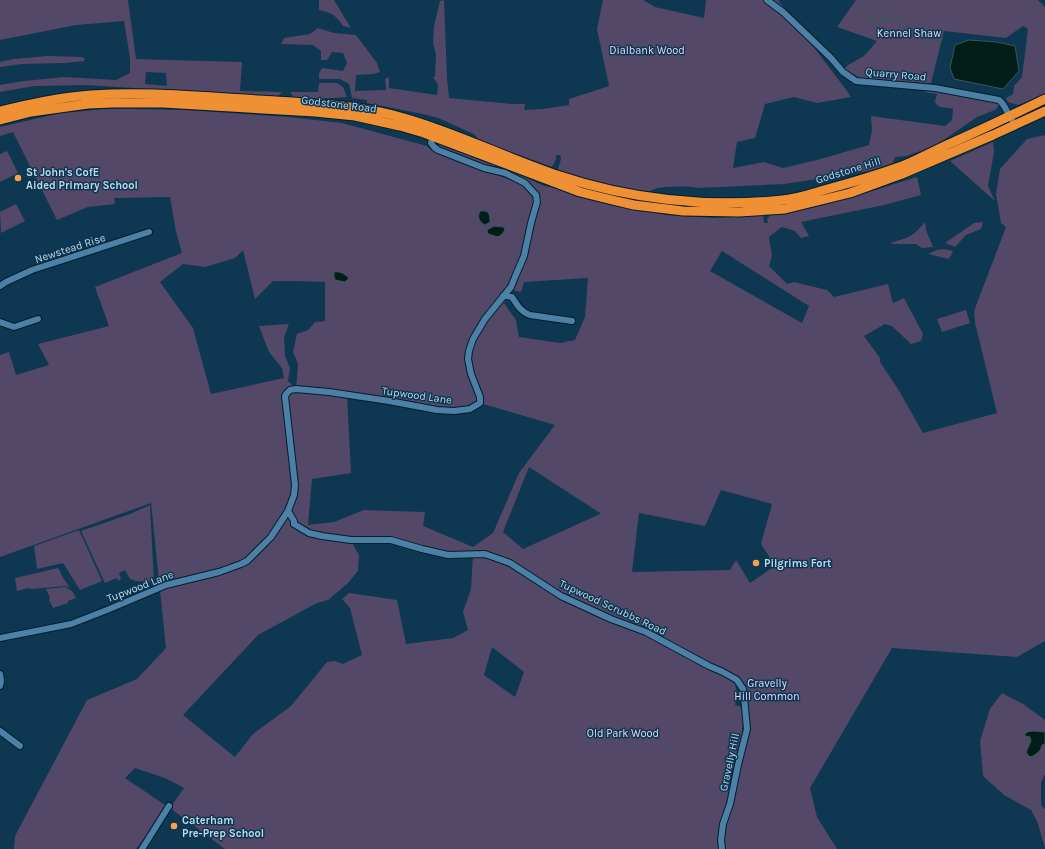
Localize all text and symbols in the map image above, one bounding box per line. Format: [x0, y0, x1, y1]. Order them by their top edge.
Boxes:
park label: Kennel Shaw [877, 27, 941, 40]
park label: Dialbank Wood [609, 44, 685, 57]
street label: Quarry Road [865, 65, 927, 84]
street label: Godstone Road [301, 93, 377, 116]
street label: Godstone Hill [814, 154, 882, 187]
place label: St John's CofE Aided Primary School [26, 166, 138, 192]
marker: St John's CofE Aided Primary School [13, 173, 23, 183]
street label: Newstead Rise [33, 231, 107, 266]
street label: Tupwood Lane [381, 384, 453, 407]
place label: Pilgrims Fort [764, 557, 832, 570]
marker: Pilgrims Fort [751, 558, 761, 568]
street label: Tupwood Lane [105, 568, 176, 605]
street label: Tupwood Scrubbs Road [557, 577, 668, 638]
park label: Gravelly Hill Common [734, 677, 800, 703]
park label: Old Park Wood [587, 727, 659, 740]
street label: Gravelly Hill [717, 732, 742, 792]
place label: Caterham Pre-Prep School [182, 814, 264, 840]
marker: Caterham Pre-Prep School [169, 821, 179, 831]

